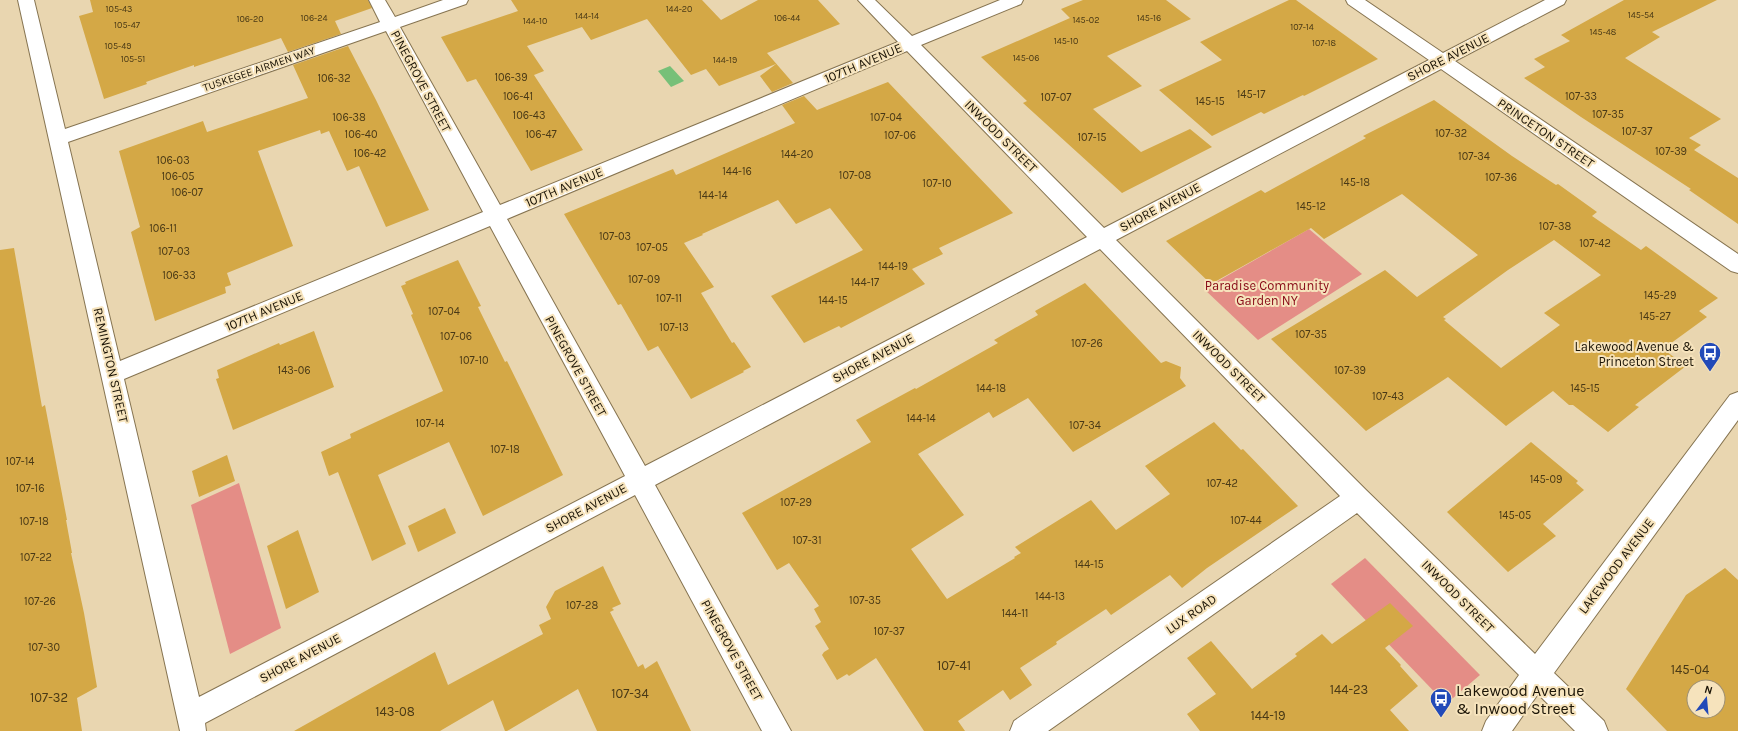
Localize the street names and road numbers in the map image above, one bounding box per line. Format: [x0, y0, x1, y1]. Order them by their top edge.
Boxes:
street label: PINEGROVE STREET [388, 28, 454, 135]
street label: SHORE AVENUE [1405, 30, 1491, 84]
street label: 107TH AVENUE [822, 40, 904, 86]
street label: TUSKEGEE AIRMEN WAY [201, 44, 317, 94]
street label: PRINCETON STREET [1495, 95, 1598, 171]
street label: INWOOD STREET [962, 97, 1041, 176]
street label: 107TH AVENUE [523, 164, 605, 210]
street label: SHORE AVENUE [1117, 179, 1203, 235]
street label: 107TH AVENUE [223, 288, 305, 334]
street label: REMINGTON STREET [90, 306, 132, 424]
street label: PINEGROVE STREET [542, 313, 610, 419]
street label: INWOOD STREET [1190, 327, 1269, 406]
street label: SHORE AVENUE [830, 330, 916, 386]
street label: SHORE AVENUE [543, 480, 629, 536]
street label: LAKEWOOD AVENUE [1575, 515, 1657, 617]
street label: INWOOD STREET [1419, 557, 1498, 636]
street label: LUX ROAD [1163, 591, 1219, 637]
street label: PINEGROVE STREET [698, 597, 766, 703]
street label: SHORE AVENUE [257, 630, 343, 686]

